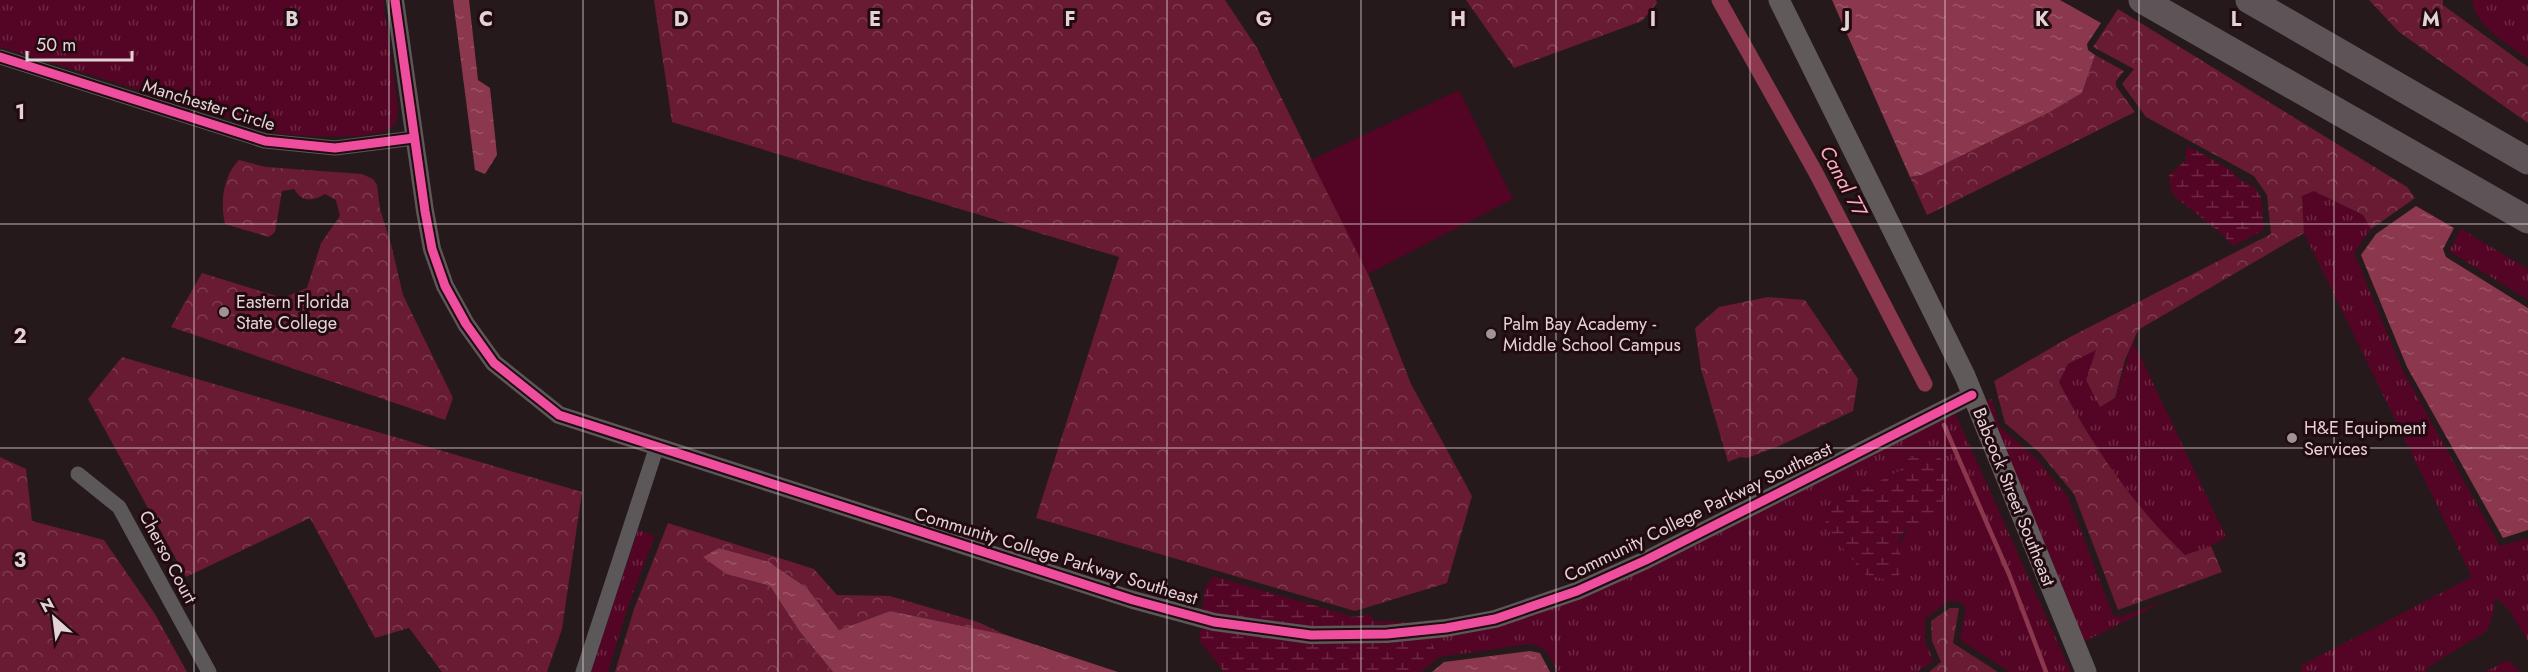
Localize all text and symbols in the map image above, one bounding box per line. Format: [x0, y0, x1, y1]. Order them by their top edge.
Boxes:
text: B [285, 5, 299, 34]
text: C [479, 5, 493, 34]
text: D [674, 5, 688, 34]
text: E [869, 5, 881, 34]
text: F [1064, 5, 1076, 34]
text: G [1256, 5, 1272, 34]
text: H [1450, 5, 1466, 34]
text: I [1650, 5, 1656, 34]
text: J [1840, 5, 1850, 34]
text: K [2035, 5, 2049, 34]
text: L [2231, 5, 2242, 34]
text: M [2422, 5, 2440, 34]
scale bar [27, 24, 132, 62]
text: 50 m [36, 32, 76, 58]
street label: Manchester Circle [140, 72, 278, 138]
text: 1 [15, 98, 25, 127]
water label: Canal 77 [1812, 140, 1875, 223]
place label: Eastern Florida State College [236, 289, 349, 336]
marker: Eastern Florida State College [217, 305, 231, 319]
place label: Palm Bay Academy - Middle School Campus [1503, 311, 1681, 358]
text: 2 [13, 322, 27, 351]
marker: Palm Bay Academy - Middle School Campus [1484, 327, 1498, 341]
street label: Babcock Street Southeast [1966, 404, 2062, 591]
place label: H&E Equipment Services [2304, 415, 2427, 462]
marker: H&E Equipment Services [2285, 431, 2299, 445]
street label: Community College Parkway Southeast [1560, 435, 1837, 588]
street label: Community College Parkway Southeast [911, 500, 1201, 612]
street label: Cherso Court [133, 506, 204, 609]
text: 3 [14, 546, 26, 575]
north arrow [24, 588, 84, 648]
text: N [36, 592, 58, 618]

